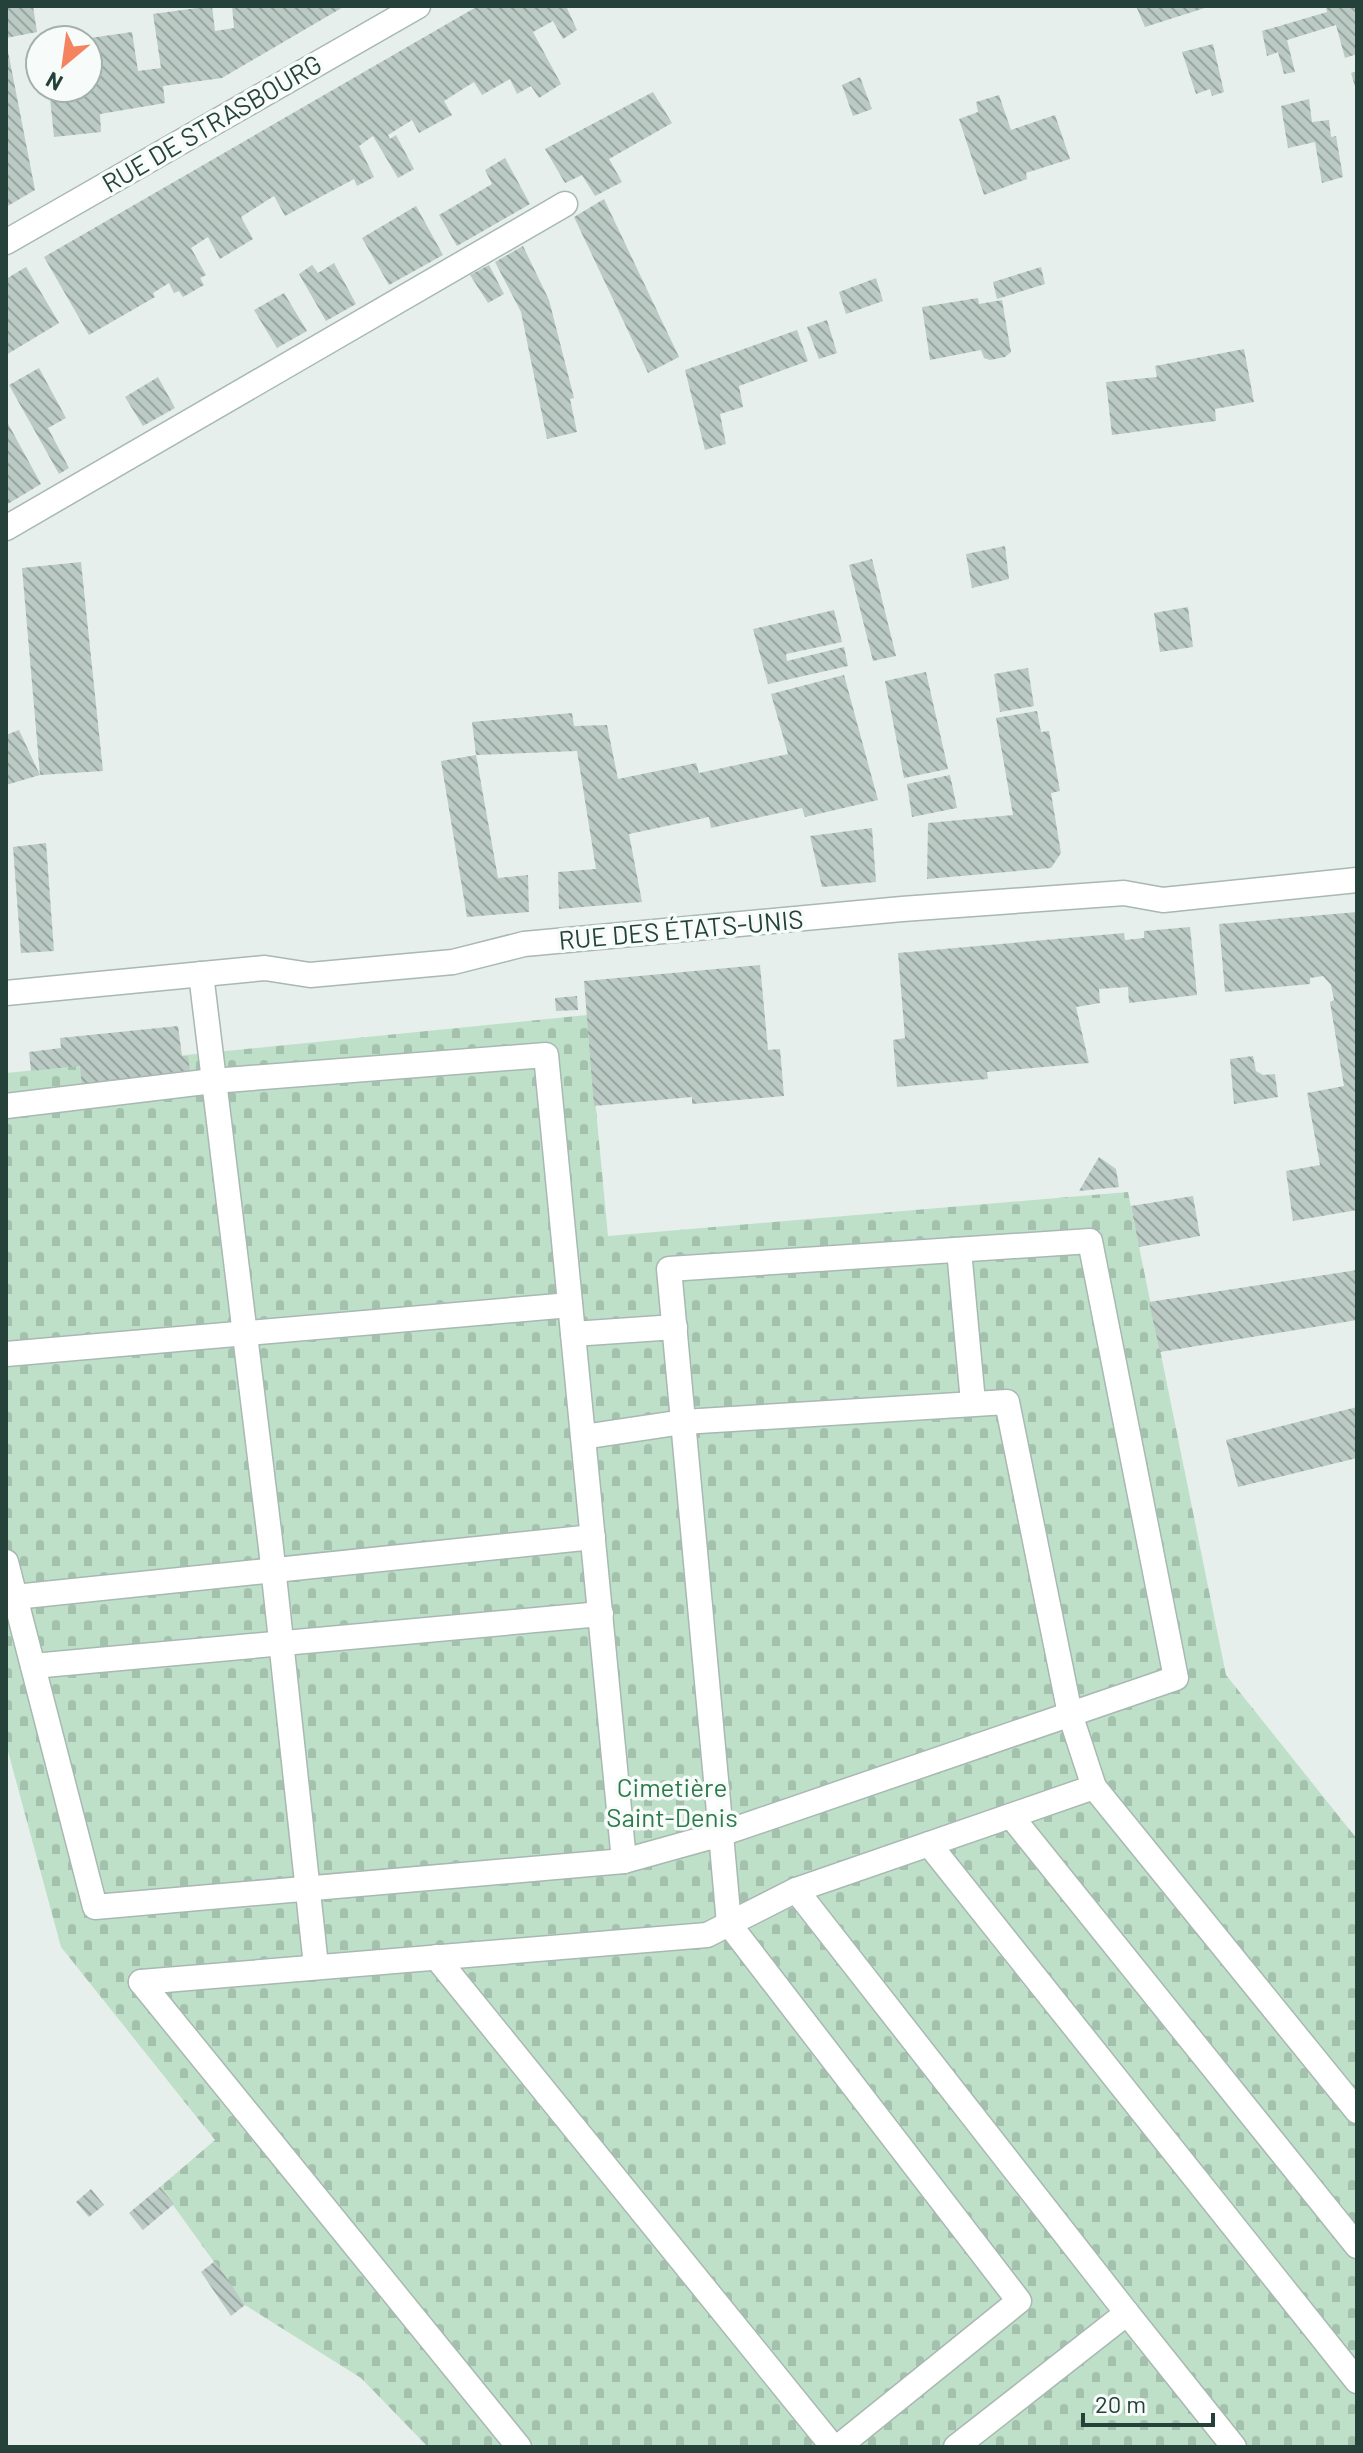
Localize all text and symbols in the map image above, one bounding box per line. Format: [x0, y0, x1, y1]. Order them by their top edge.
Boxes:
north arrow [24, 24, 104, 104]
street label: RUE DE STRASBOURG [96, 47, 326, 198]
text: N [41, 67, 67, 97]
street label: RUE DES ÉTATS-UNIS [557, 902, 805, 955]
park label: Cimetière Saint-Denis [606, 1771, 738, 1832]
scale bar [1083, 2377, 1213, 2427]
text: 20 m [1095, 2389, 1146, 2418]

